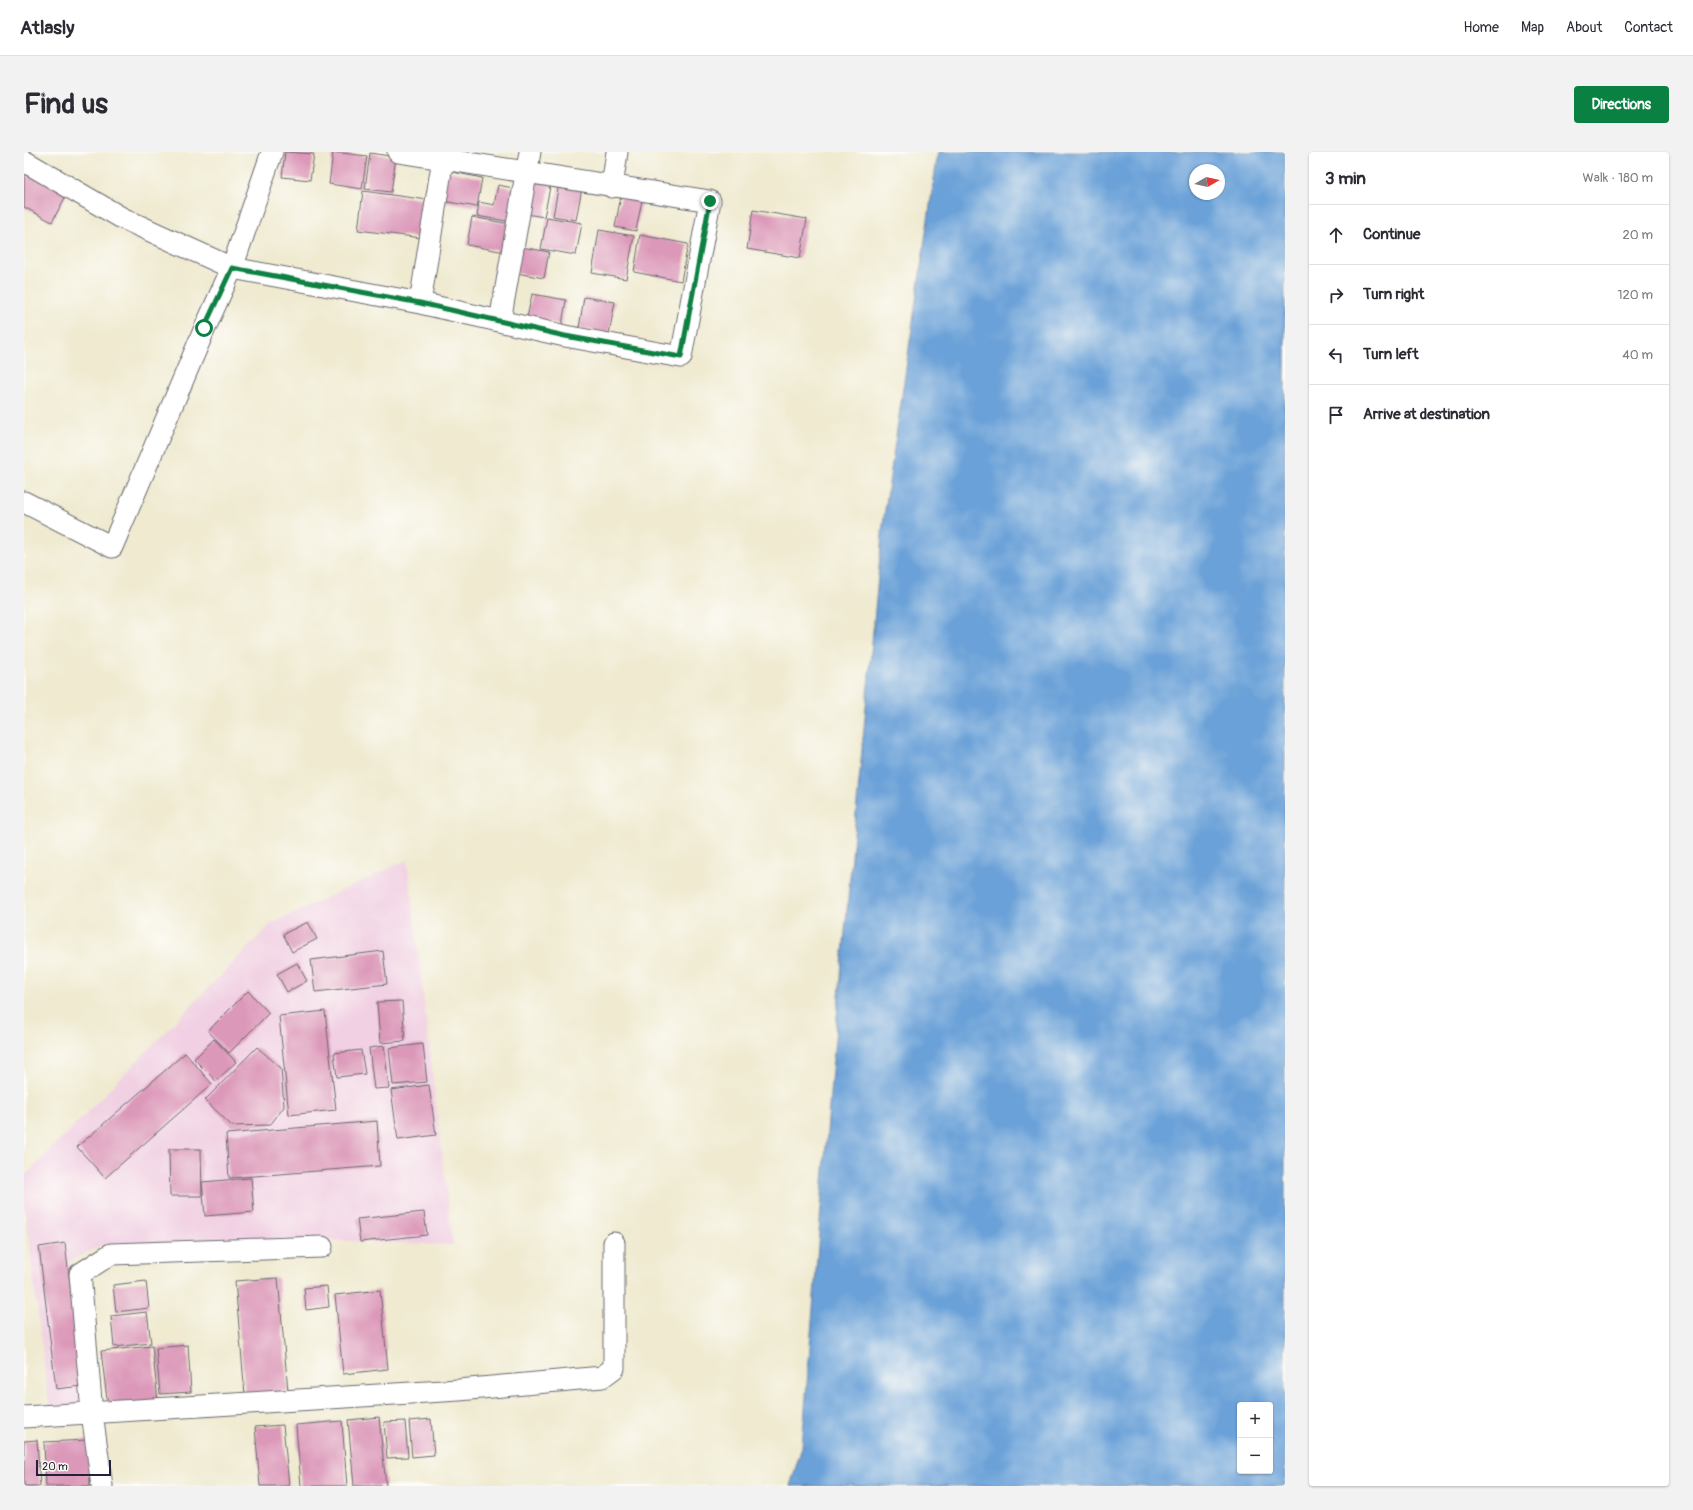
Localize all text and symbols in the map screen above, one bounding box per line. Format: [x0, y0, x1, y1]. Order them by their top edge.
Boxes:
text: Atlasly [20, 16, 74, 40]
text: Home [1464, 19, 1499, 36]
text: Map [1521, 19, 1544, 36]
text: About [1566, 19, 1602, 36]
text: Contact [1624, 19, 1673, 36]
button: Directions [1574, 86, 1669, 123]
text: Find us [24, 87, 108, 122]
north arrow [1189, 164, 1225, 200]
text: 3 min [1325, 168, 1366, 189]
text: Walk · 180 m [1583, 170, 1653, 186]
route end [701, 192, 719, 210]
icon: ahead [1325, 224, 1347, 246]
text: Continue [1363, 225, 1421, 244]
text: 20 m [1622, 227, 1653, 243]
icon: right [1325, 284, 1347, 306]
text: Turn right [1363, 285, 1424, 304]
text: 120 m [1617, 287, 1653, 303]
route start [195, 319, 213, 337]
icon: left [1325, 344, 1347, 366]
text: Turn left [1363, 345, 1419, 364]
text: 40 m [1622, 347, 1653, 363]
icon: arrive [1325, 404, 1347, 426]
text: Arrive at destination [1363, 405, 1490, 424]
map controls [1237, 1402, 1273, 1474]
button: + [1237, 1402, 1273, 1438]
button: − [1237, 1438, 1273, 1474]
scale bar [36, 1458, 111, 1477]
text: 20 m [42, 1460, 68, 1473]

